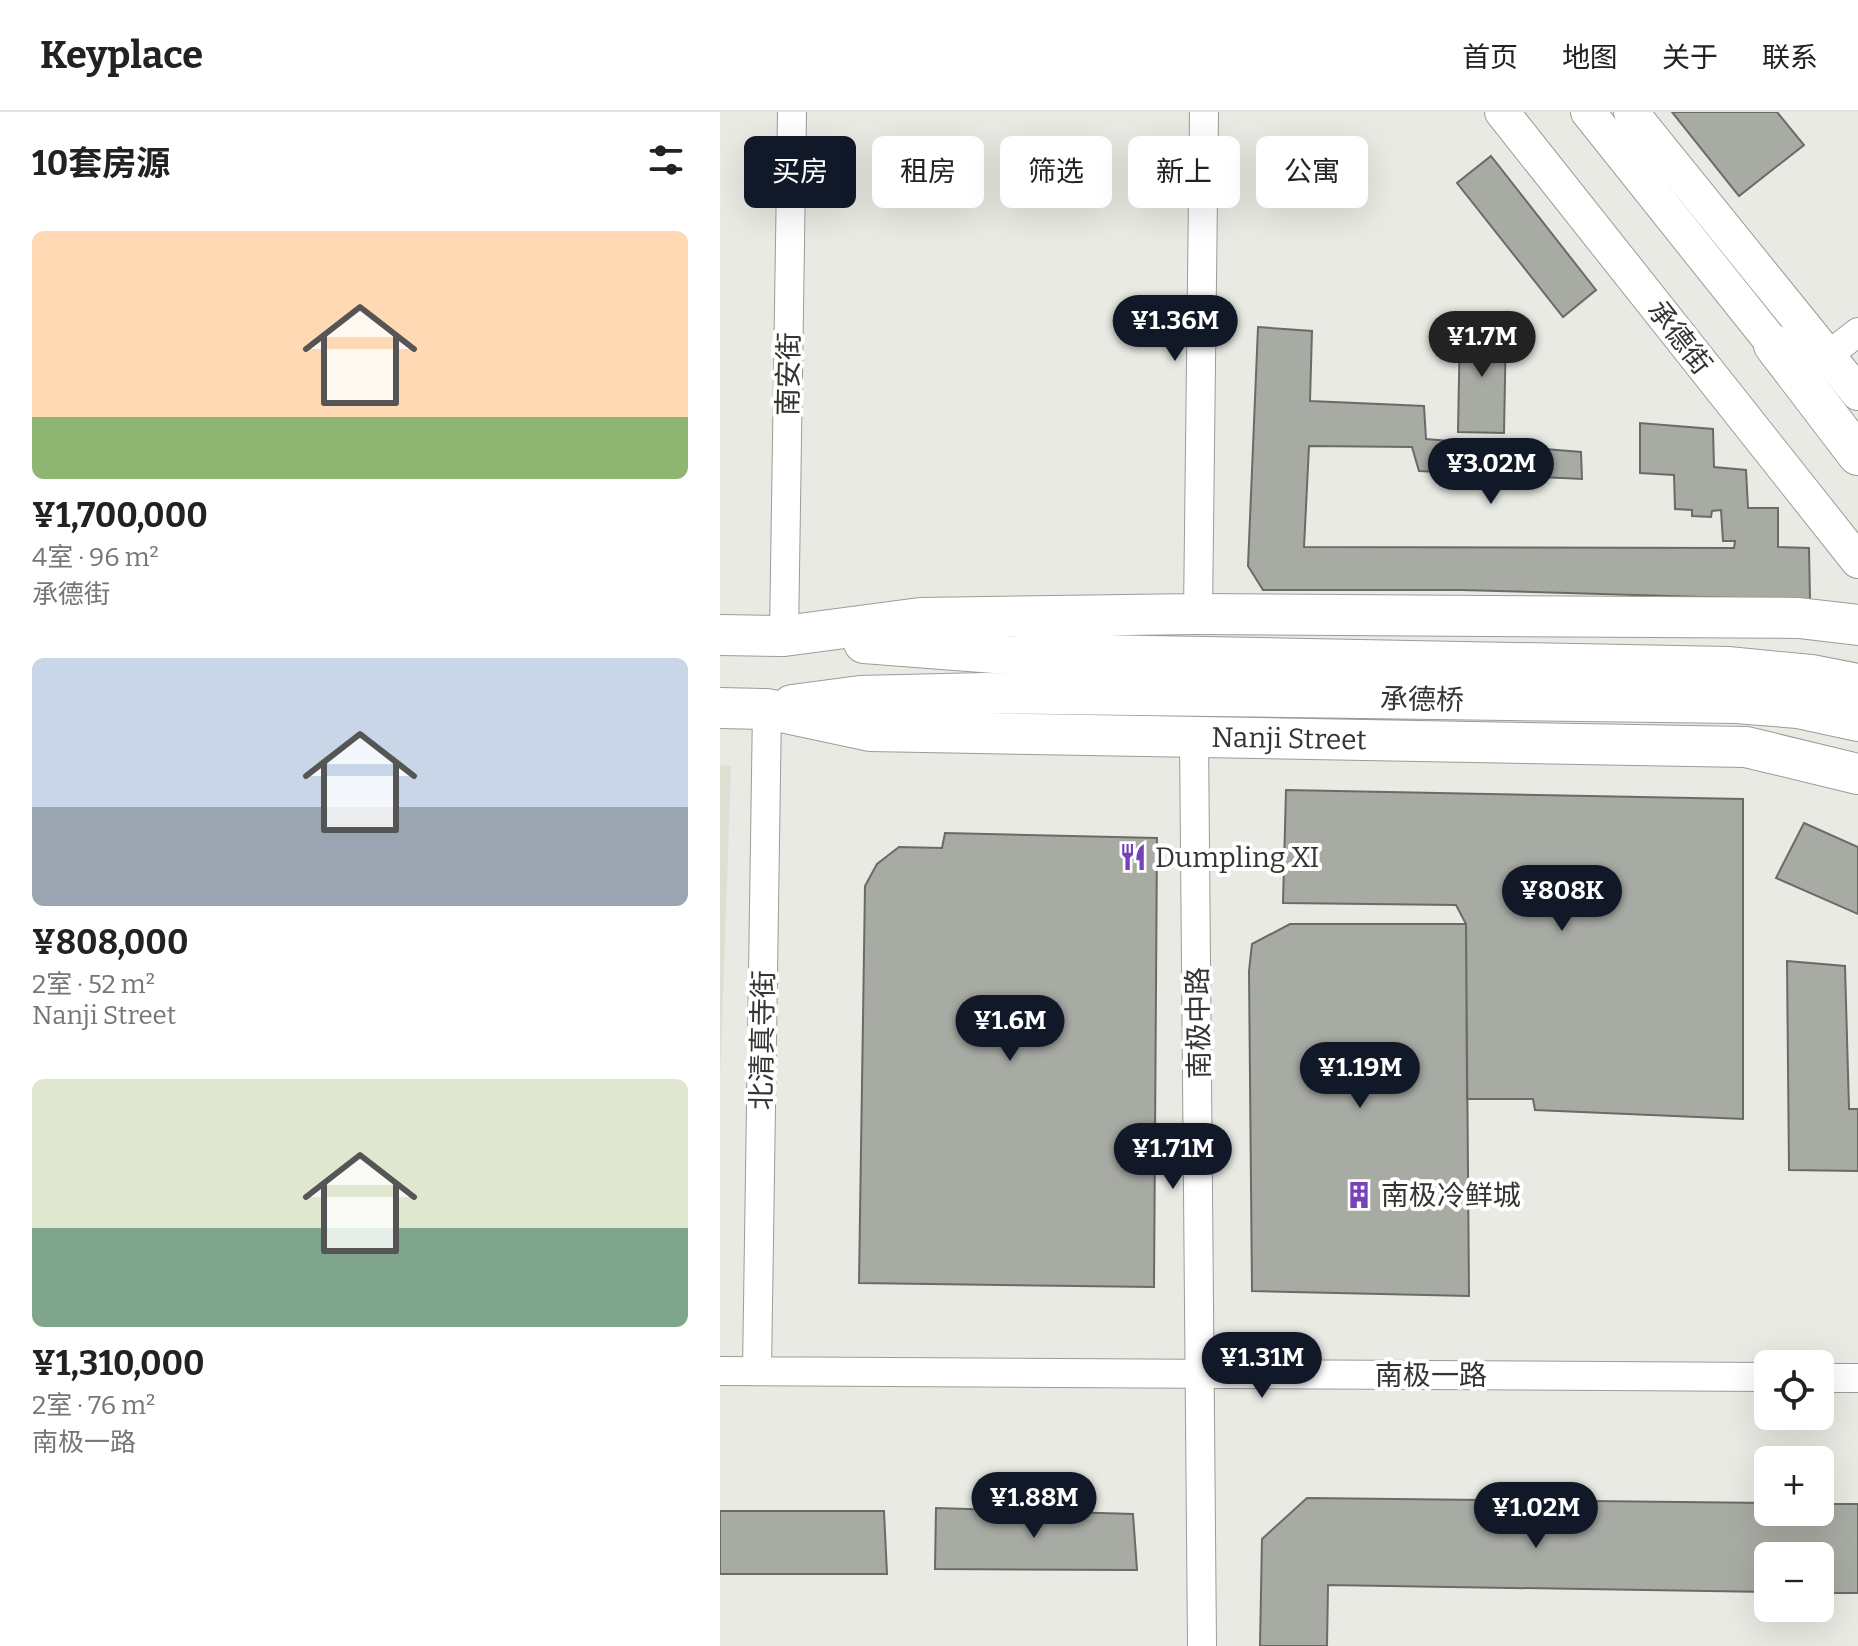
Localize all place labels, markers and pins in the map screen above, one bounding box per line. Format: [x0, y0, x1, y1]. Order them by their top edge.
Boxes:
pin: ¥1.36M [1110, 295, 1240, 363]
pin: ¥1.7M [1426, 311, 1538, 379]
pin: ¥3.02M [1426, 438, 1556, 506]
place label: Dumpling XI [1155, 841, 1319, 874]
restaurant icon: Dumpling XI [1118, 842, 1148, 872]
pin: ¥808K [1506, 865, 1618, 933]
pin: ¥1.6M [954, 995, 1066, 1063]
pin: ¥1.19M [1295, 1042, 1425, 1110]
pin: ¥1.71M [1108, 1123, 1238, 1191]
place label: 南极冷鲜城 [1381, 1179, 1521, 1212]
building icon: 南极冷鲜城 [1344, 1180, 1374, 1210]
pin: ¥1.31M [1197, 1332, 1327, 1400]
pin: ¥1.88M [969, 1472, 1099, 1540]
pin: ¥1.02M [1471, 1482, 1601, 1550]

